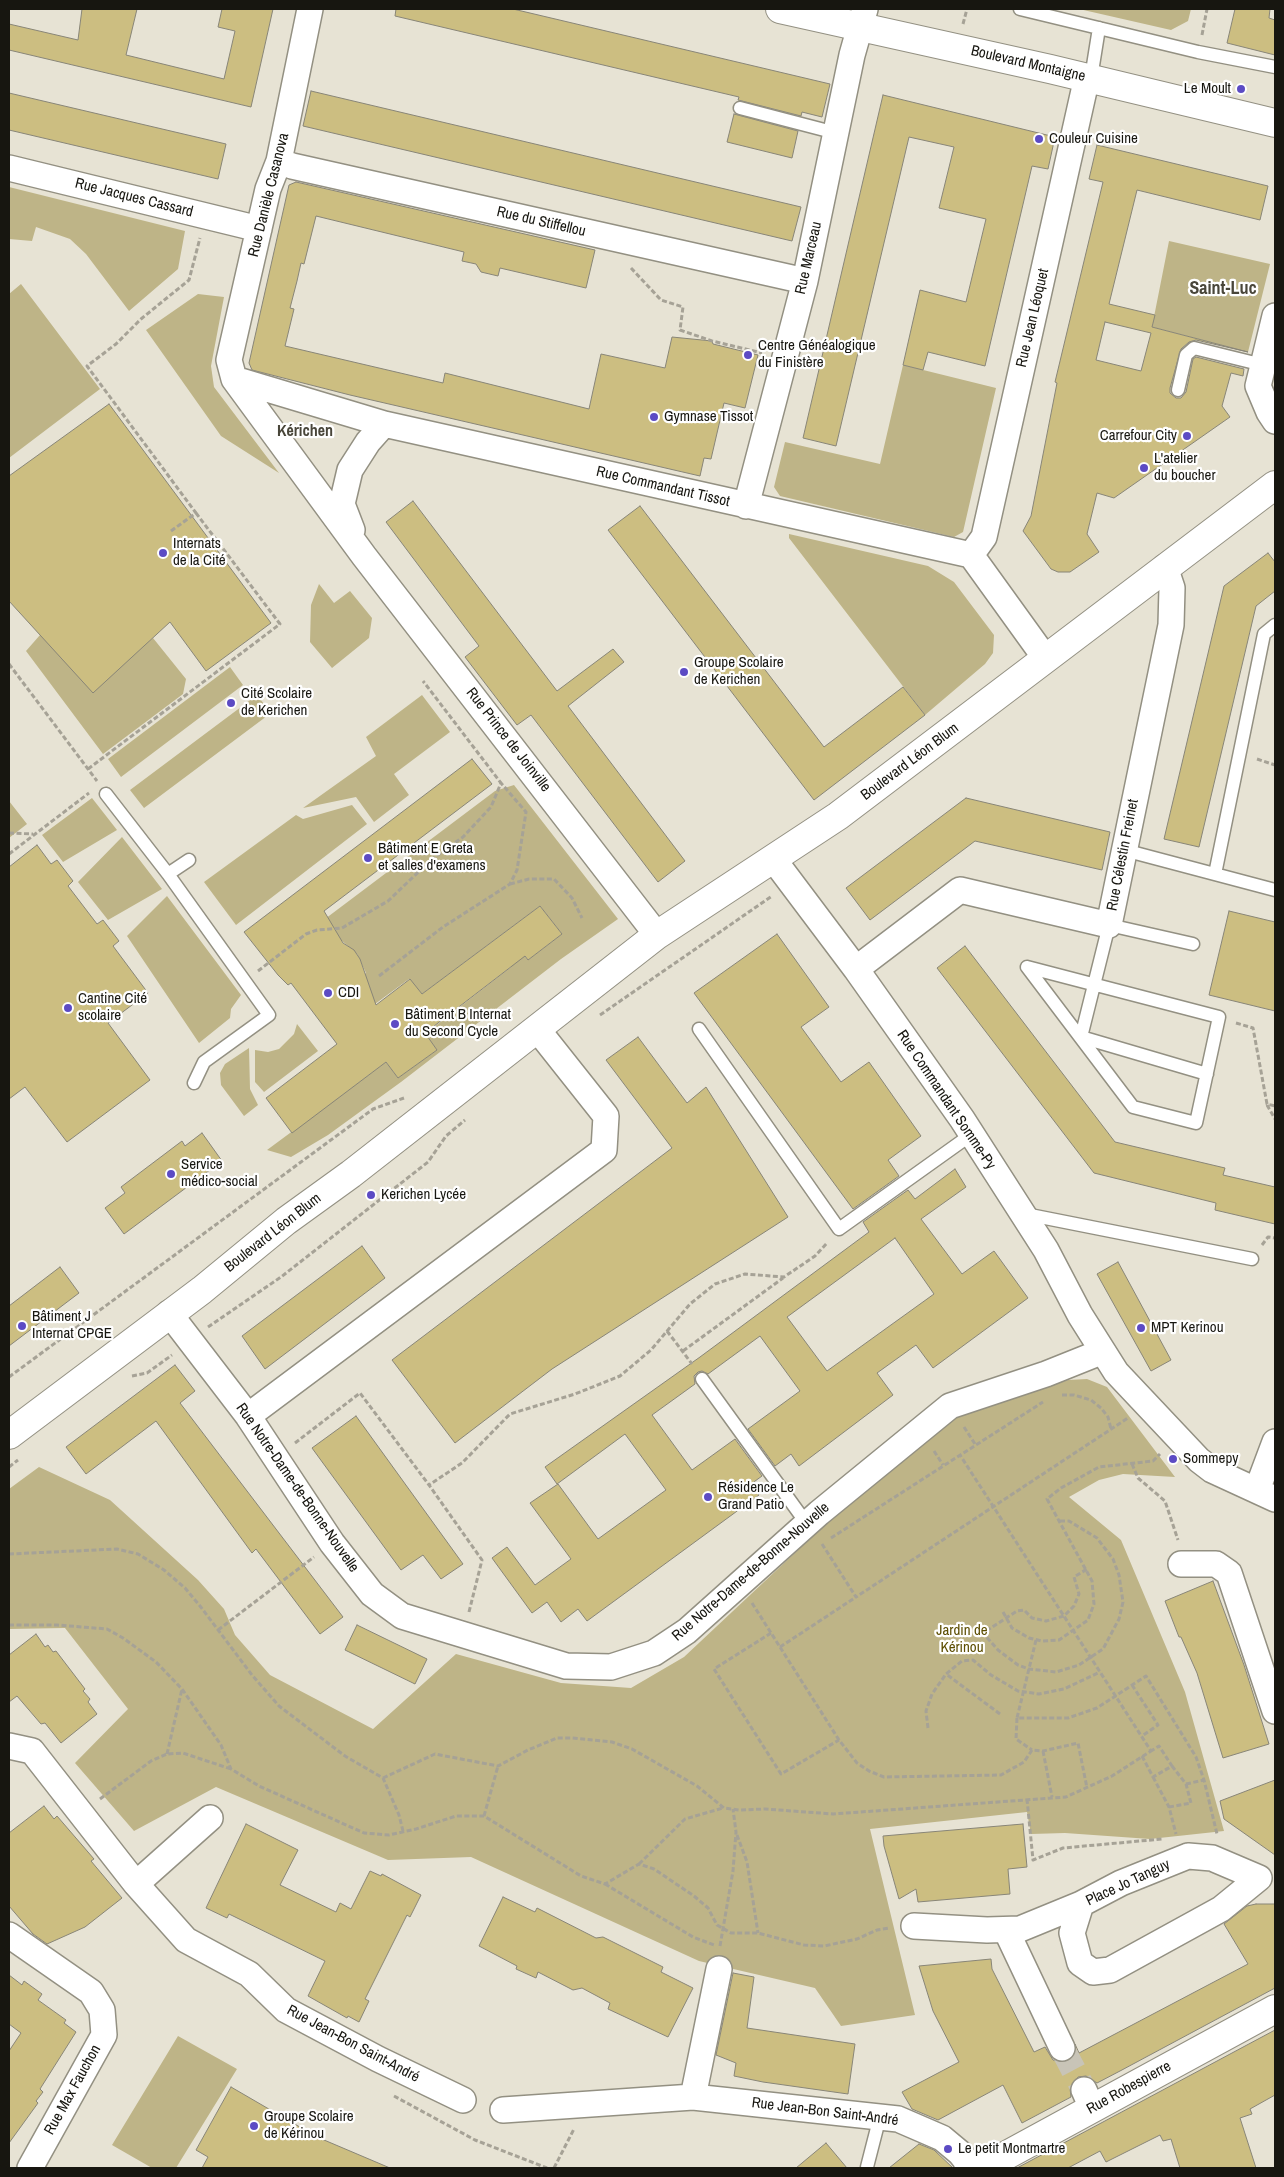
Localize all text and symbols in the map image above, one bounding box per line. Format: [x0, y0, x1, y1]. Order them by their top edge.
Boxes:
street label: Boulevard Montaigne [969, 42, 1087, 86]
place label: Le Moult [1184, 80, 1231, 98]
marker: Le Moult [1235, 83, 1247, 95]
place label: Couleur Cuisine [1049, 130, 1138, 148]
street label: Rue Danièle Casanova [245, 131, 293, 259]
marker: Couleur Cuisine [1033, 133, 1045, 145]
street label: Rue Jacques Cassard [73, 175, 195, 221]
street label: Rue du Stiffellou [495, 203, 587, 241]
street label: Rue Marceau [792, 220, 826, 296]
street label: Rue Jean Léoquet [1013, 267, 1053, 369]
district label: Saint-Luc [1189, 278, 1257, 300]
place label: Centre Généalogique du Finistère [758, 337, 876, 372]
marker: Centre Généalogique du Finistère [742, 349, 754, 361]
place label: Gymnase Tissot [664, 408, 753, 426]
marker: Gymnase Tissot [648, 411, 660, 423]
district label: Kérichen [277, 422, 333, 442]
place label: Carrefour City [1100, 427, 1177, 445]
marker: Carrefour City [1181, 430, 1193, 442]
place label: L'atelier du boucher [1154, 450, 1216, 485]
marker: L'atelier du boucher [1138, 462, 1150, 474]
street label: Rue Commandant Tissot [594, 463, 732, 511]
place label: Internats de la Cité [173, 535, 226, 570]
marker: Internats de la Cité [157, 547, 169, 559]
place label: Groupe Scolaire de Kerichen [694, 654, 784, 689]
marker: Groupe Scolaire de Kerichen [678, 666, 690, 678]
street label: Rue Prince de Joinville [462, 684, 554, 796]
place label: Cité Scolaire de Kerichen [241, 685, 312, 720]
marker: Cité Scolaire de Kerichen [225, 697, 237, 709]
street label: Boulevard Léon Blum [858, 719, 962, 805]
street label: Rue Célestin Freinet [1103, 798, 1143, 912]
place label: Bâtiment E Greta et salles d'examens [378, 840, 486, 875]
marker: Bâtiment E Greta et salles d'examens [362, 852, 374, 864]
place label: CDI [338, 984, 359, 1002]
marker: CDI [322, 987, 334, 999]
place label: Cantine Cité scolaire [78, 990, 147, 1025]
marker: Cantine Cité scolaire [62, 1002, 74, 1014]
place label: Bâtiment B Internat du Second Cycle [405, 1006, 511, 1041]
marker: Bâtiment B Internat du Second Cycle [389, 1018, 401, 1030]
street label: Rue Commandant Somme-Py [893, 1027, 999, 1173]
place label: Service médico-social [181, 1156, 258, 1191]
marker: Service médico-social [165, 1168, 177, 1180]
place label: Kerichen Lycée [381, 1186, 466, 1204]
marker: Kerichen Lycée [365, 1189, 377, 1201]
street label: Boulevard Léon Blum [221, 1190, 325, 1276]
place label: Bâtiment J Internat CPGE [32, 1308, 112, 1343]
place label: MPT Kerinou [1151, 1319, 1223, 1337]
marker: Bâtiment J Internat CPGE [16, 1320, 28, 1332]
marker: MPT Kerinou [1135, 1322, 1147, 1334]
street label: Rue Notre-Dame-de-Bonne-Nouvelle [232, 1400, 362, 1576]
place label: Sommepy [1183, 1450, 1238, 1468]
marker: Sommepy [1167, 1453, 1179, 1465]
place label: Résidence Le Grand Patio [718, 1479, 794, 1514]
marker: Résidence Le Grand Patio [702, 1491, 714, 1503]
street label: Rue Notre-Dame-de-Bonne-Nouvelle [669, 1499, 833, 1645]
park label: Jardin de Kérinou [936, 1622, 988, 1657]
street label: Place Jo Tanguy [1083, 1856, 1173, 1910]
street label: Rue Jean-Bon Saint-André [284, 2001, 422, 2087]
street label: Rue Max Fauchon [41, 2042, 105, 2138]
street label: Rue Robespierre [1084, 2057, 1174, 2119]
street label: Rue Jean-Bon Saint-André [751, 2094, 899, 2130]
place label: Groupe Scolaire de Kérinou [264, 2108, 354, 2143]
marker: Groupe Scolaire de Kérinou [248, 2120, 260, 2132]
place label: Le petit Montmartre [958, 2140, 1065, 2158]
marker: Le petit Montmartre [942, 2143, 954, 2155]

